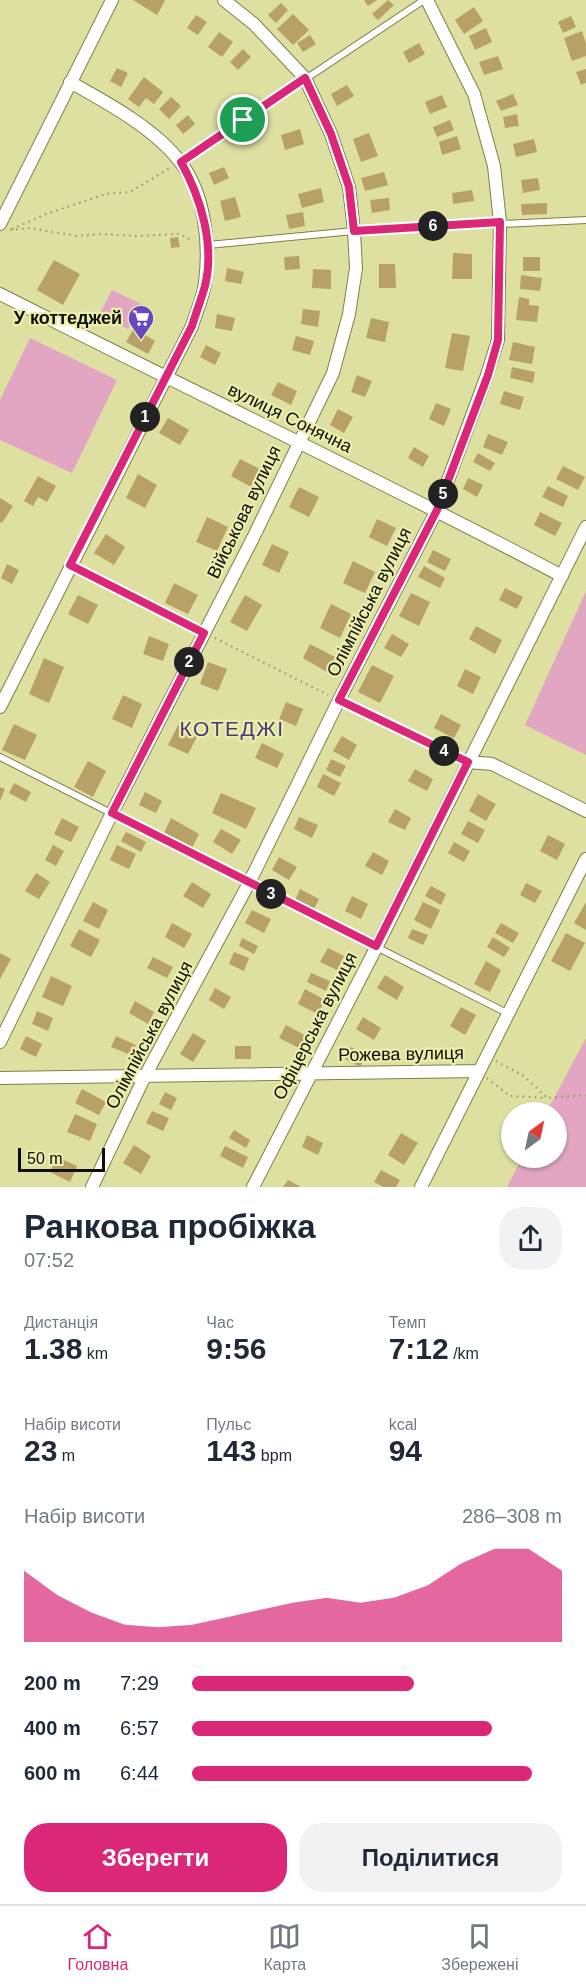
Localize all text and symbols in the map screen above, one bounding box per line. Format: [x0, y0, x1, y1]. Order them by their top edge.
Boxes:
pin [217, 94, 268, 145]
icon: arrive [226, 103, 259, 136]
pin: 6 [418, 211, 448, 241]
text: 6 [429, 217, 437, 234]
supermarket icon: У коттеджей [126, 303, 156, 341]
place label: У коттеджей [14, 308, 122, 328]
street label: вулиця Сонячна [225, 379, 356, 457]
pin: 1 [130, 402, 160, 432]
text: 1 [141, 408, 149, 425]
street label: Військова вулиця [203, 442, 285, 582]
pin: 5 [428, 479, 458, 509]
text: 5 [439, 485, 447, 502]
street label: Олімпійська вулиця [323, 524, 415, 680]
pin: 2 [174, 647, 204, 677]
text: 2 [185, 653, 193, 670]
district label: КОТЕДЖІ [179, 717, 285, 740]
pin: 4 [429, 736, 459, 766]
text: 4 [440, 742, 448, 759]
pin: 3 [256, 879, 286, 909]
text: 3 [267, 885, 275, 902]
street label: Офіцерська вулиця [269, 949, 361, 1103]
street label: Олімпійська вулиця [102, 958, 196, 1112]
street label: Рожева вулиця [338, 1043, 464, 1065]
north arrow [501, 1102, 567, 1168]
map controls [501, 1102, 567, 1168]
scale bar [18, 1145, 105, 1172]
text: 50 m [27, 1150, 63, 1167]
button: share [499, 1207, 562, 1270]
text: Ранкова пробіжка [24, 1208, 316, 1245]
text: 07:52 [24, 1249, 74, 1271]
text: Дистанція [24, 1314, 98, 1331]
text: Час [206, 1314, 234, 1331]
text: Темп [389, 1314, 426, 1331]
text: 1.38 [24, 1332, 82, 1365]
text: 9:56 [206, 1332, 266, 1365]
text: 7:12 [389, 1332, 449, 1365]
text: km [82, 1345, 108, 1362]
text: /km [449, 1345, 479, 1362]
text: Набір висоти [24, 1416, 121, 1433]
text: Пульс [206, 1416, 251, 1433]
text: kcal [389, 1416, 417, 1433]
text: 23 [24, 1434, 57, 1467]
text: 143 [206, 1434, 256, 1467]
text: 94 [389, 1434, 422, 1467]
text: m [57, 1447, 75, 1464]
text: bpm [256, 1447, 292, 1464]
text: Набір висоти [24, 1505, 145, 1527]
text: 286–308 m [462, 1505, 562, 1527]
text: 200 m [24, 1672, 81, 1694]
text: 7:29 [120, 1672, 159, 1694]
text: 400 m [24, 1717, 81, 1739]
text: 6:57 [120, 1717, 159, 1739]
text: 600 m [24, 1762, 81, 1784]
text: 6:44 [120, 1762, 159, 1784]
button: Зберегти [24, 1823, 287, 1892]
button: Поділитися [299, 1823, 562, 1892]
tab: Головна [68, 1920, 128, 1974]
tab: Карта [263, 1920, 306, 1974]
tab: Збережені [441, 1920, 518, 1974]

